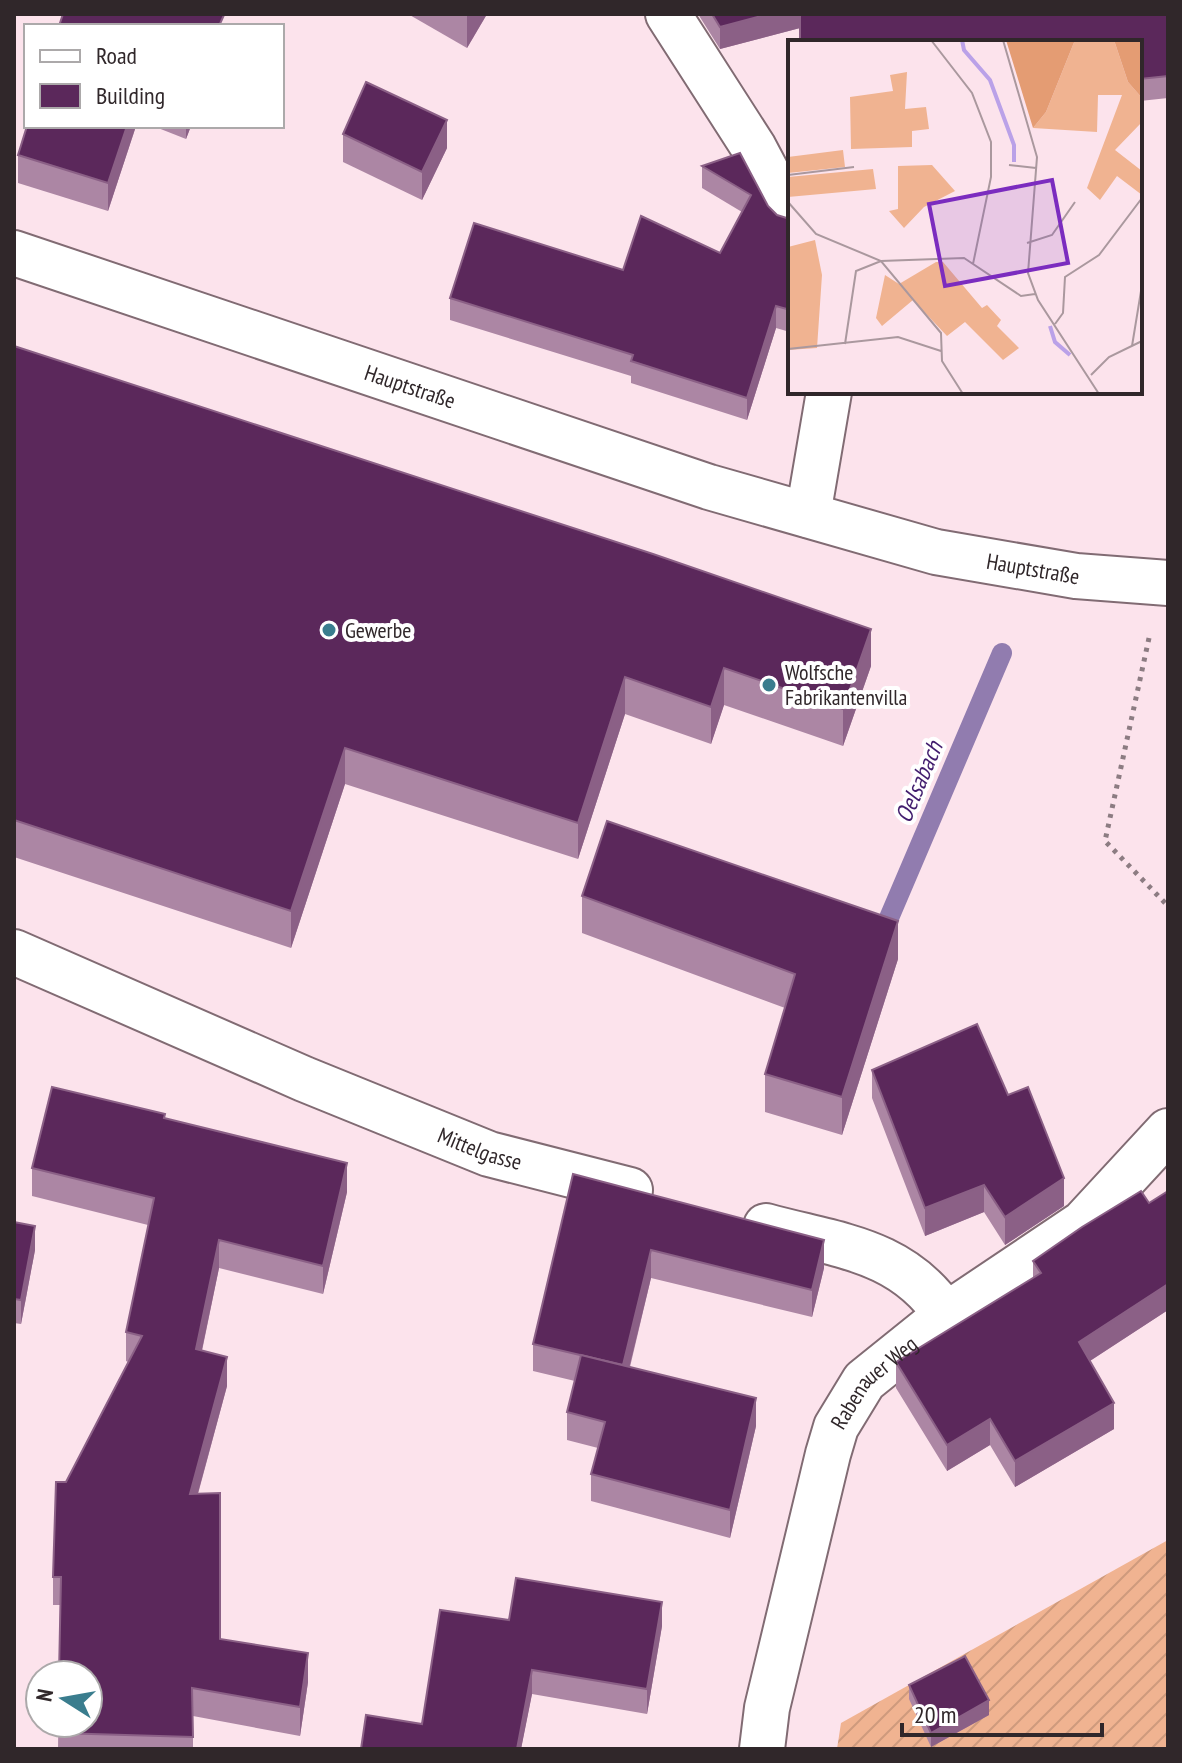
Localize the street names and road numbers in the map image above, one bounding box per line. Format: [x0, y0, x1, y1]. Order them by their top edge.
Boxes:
street label: Hauptstraße [361, 358, 459, 415]
street label: Hauptstraße [984, 547, 1082, 590]
street label: Mittelgasse [434, 1121, 525, 1176]
street label: Rabenauer Weg [824, 1330, 923, 1434]

